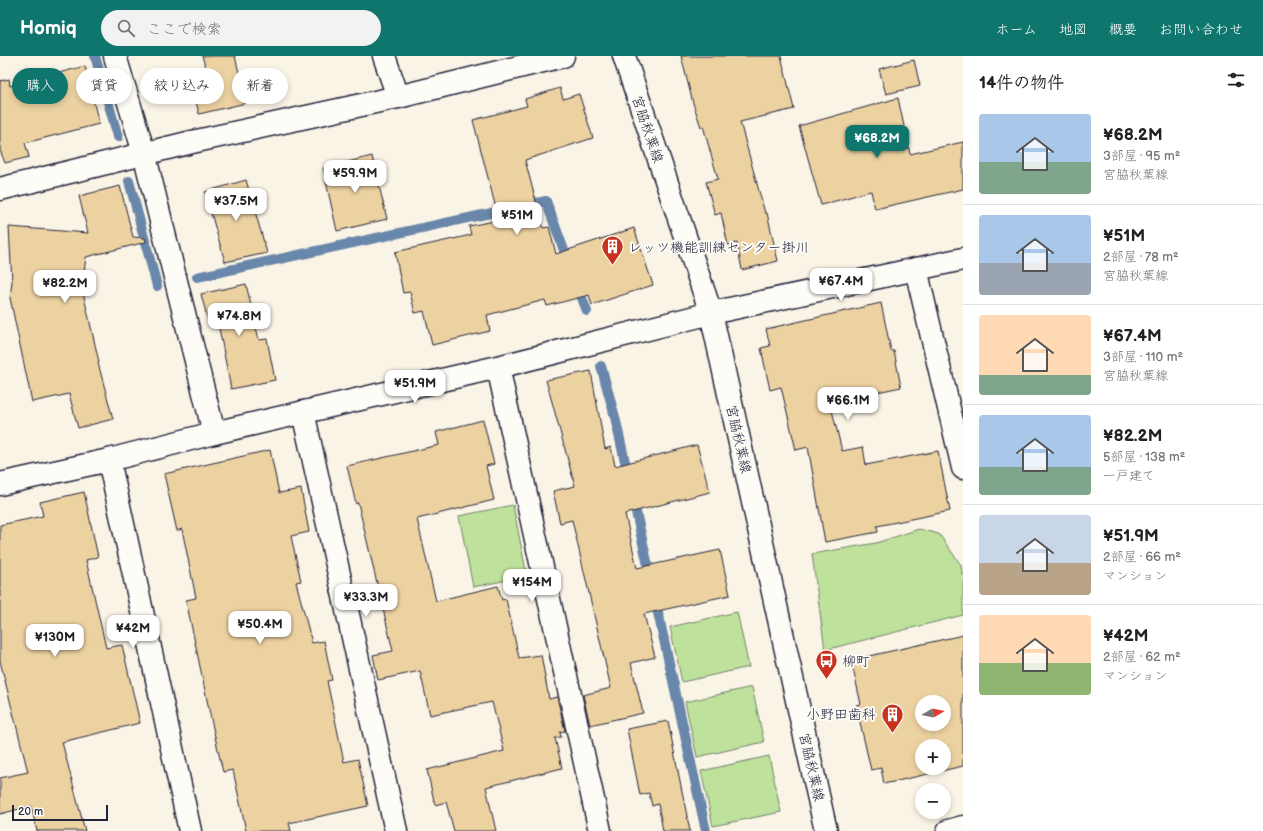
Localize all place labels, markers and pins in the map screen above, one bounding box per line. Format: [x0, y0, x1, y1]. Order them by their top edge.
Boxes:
pin: ¥68.2M [844, 125, 910, 159]
pin: ¥59.9M [322, 160, 388, 194]
pin: ¥37.5M [203, 188, 269, 222]
pin: ¥51M [493, 202, 541, 236]
building icon: レッツ機能訓練センター掛川 [600, 234, 626, 267]
place label: レッツ機能訓練センター掛川 [628, 239, 809, 256]
pin: ¥67.4M [808, 268, 874, 302]
pin: ¥82.2M [32, 270, 98, 304]
pin: ¥74.8M [206, 303, 272, 337]
pin: ¥51.9M [382, 370, 448, 404]
pin: ¥66.1M [815, 387, 881, 421]
pin: ¥154M [504, 569, 560, 603]
pin: ¥33.3M [333, 584, 399, 618]
pin: ¥50.4M [227, 611, 293, 645]
pin: ¥42M [109, 615, 157, 649]
pin: ¥130M [27, 624, 83, 658]
bus stop icon: 柳町 [813, 648, 839, 681]
place label: 柳町 [842, 653, 870, 670]
building icon: 小野田歯科 [879, 701, 905, 734]
place label: 小野田歯科 [806, 706, 876, 723]

